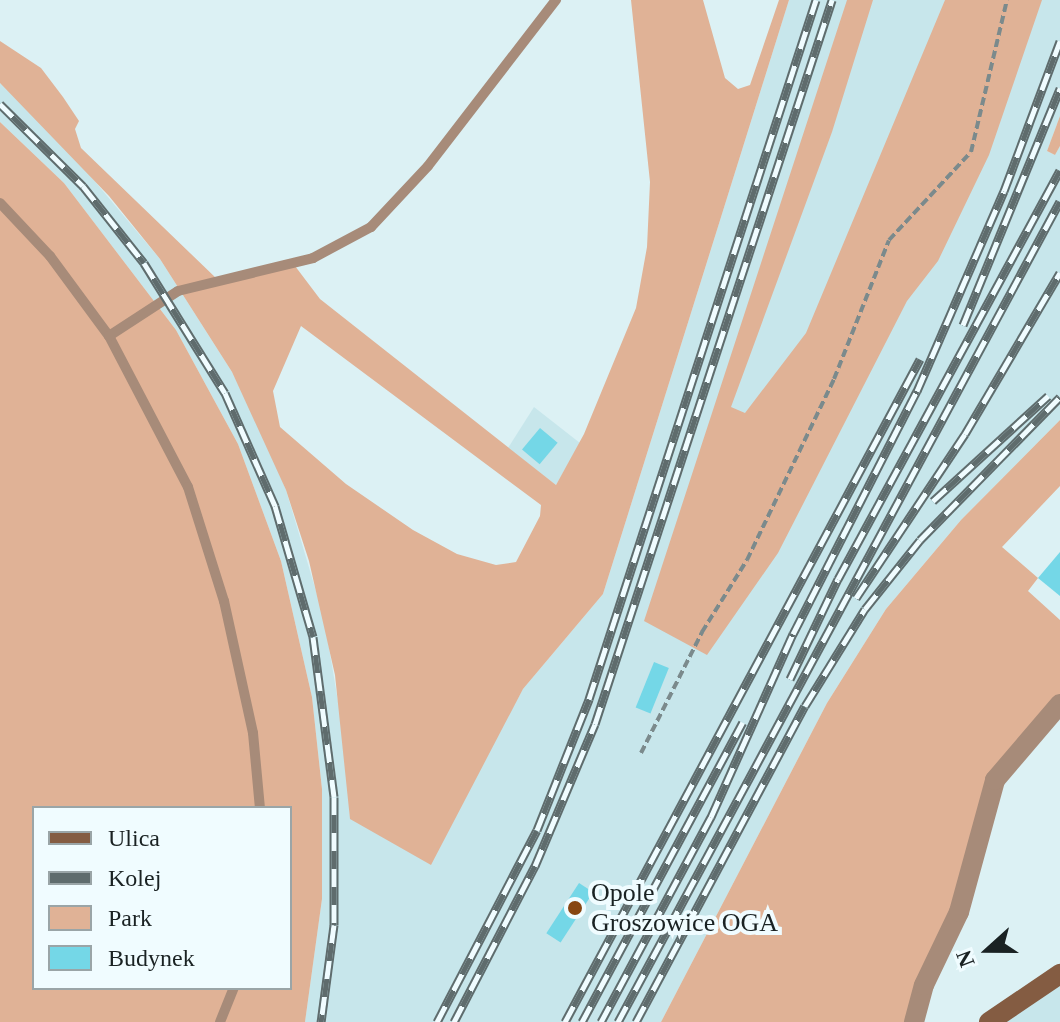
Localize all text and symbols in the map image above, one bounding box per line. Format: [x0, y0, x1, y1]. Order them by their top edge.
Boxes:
legend [32, 806, 292, 990]
text: Ulica [108, 825, 160, 851]
text: Kolej [108, 865, 161, 891]
place label: Opole Groszowice OGA [591, 877, 778, 938]
marker: Opole Groszowice OGA [566, 899, 584, 917]
text: Park [108, 905, 152, 931]
north arrow [948, 910, 1028, 990]
text: Budynek [108, 945, 195, 971]
text: N [951, 947, 980, 971]

